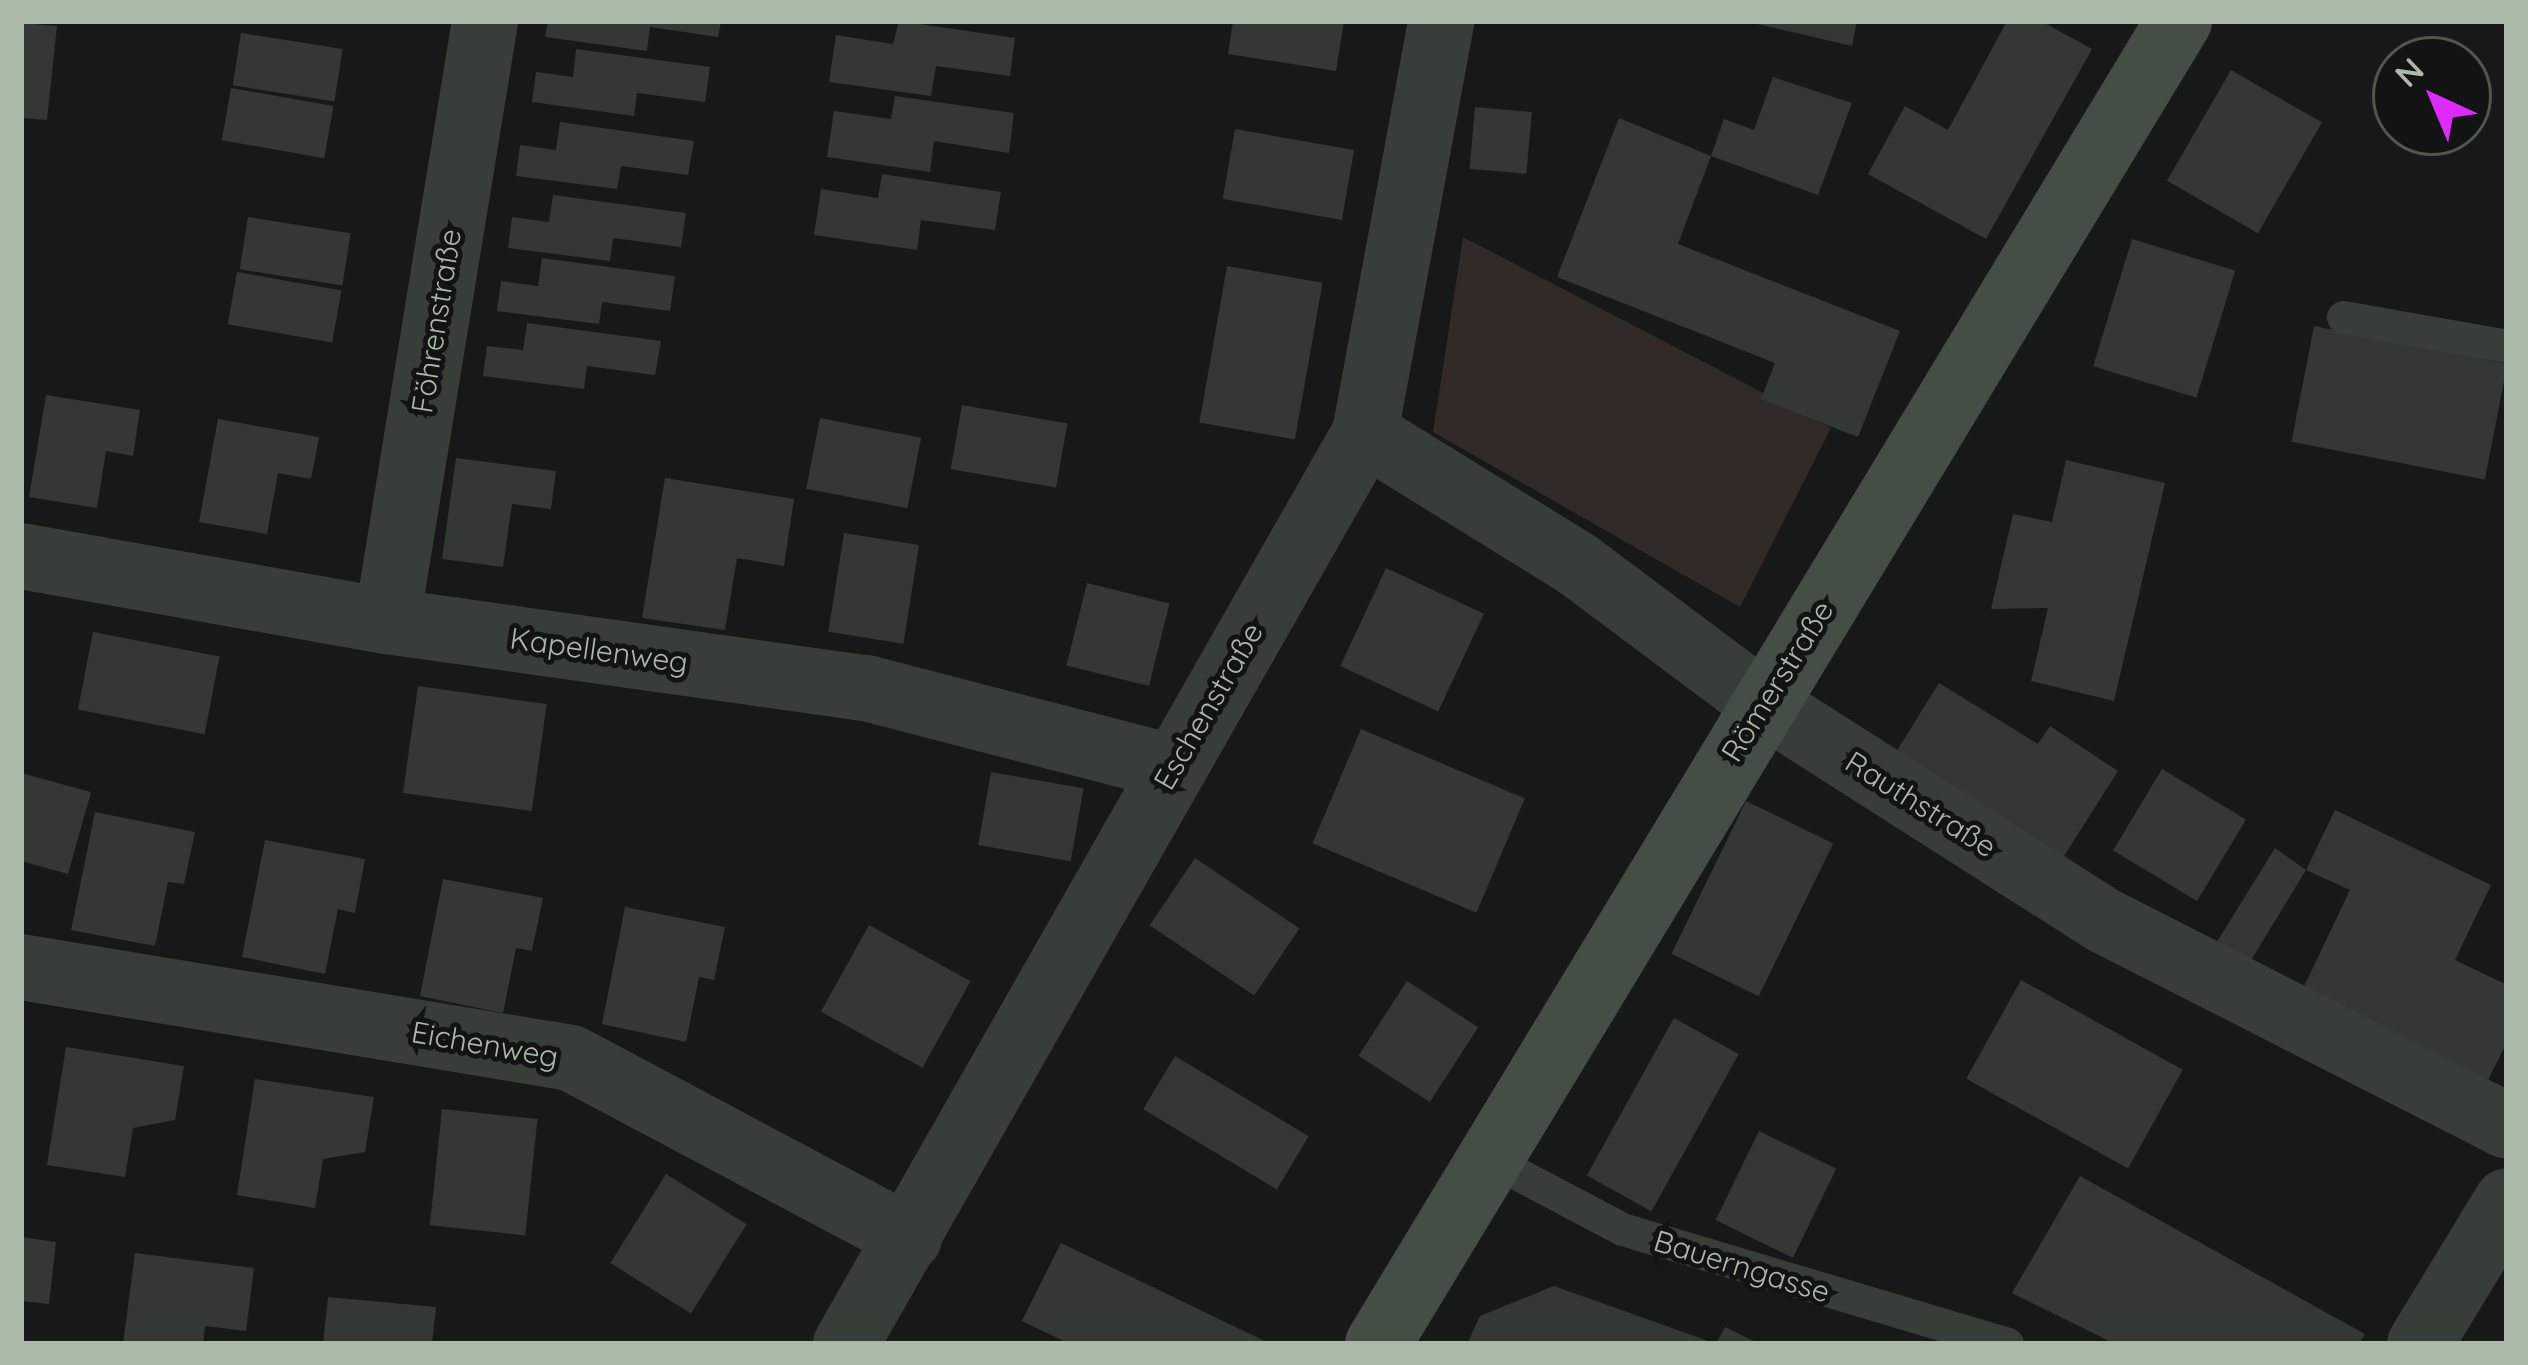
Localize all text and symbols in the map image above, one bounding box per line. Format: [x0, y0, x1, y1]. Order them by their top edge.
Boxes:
north arrow [2372, 36, 2492, 156]
text: N [2386, 49, 2432, 95]
street label: Föhrenstraße [404, 226, 468, 416]
street label: Römerstraße [1713, 594, 1841, 768]
street label: Eschenstraße [1146, 616, 1270, 796]
street label: Kapellenweg [508, 620, 690, 680]
street label: Rauthstraße [1839, 743, 2003, 865]
street label: Eichenweg [409, 1013, 561, 1075]
street label: Bauerngasse [1650, 1222, 1834, 1310]

